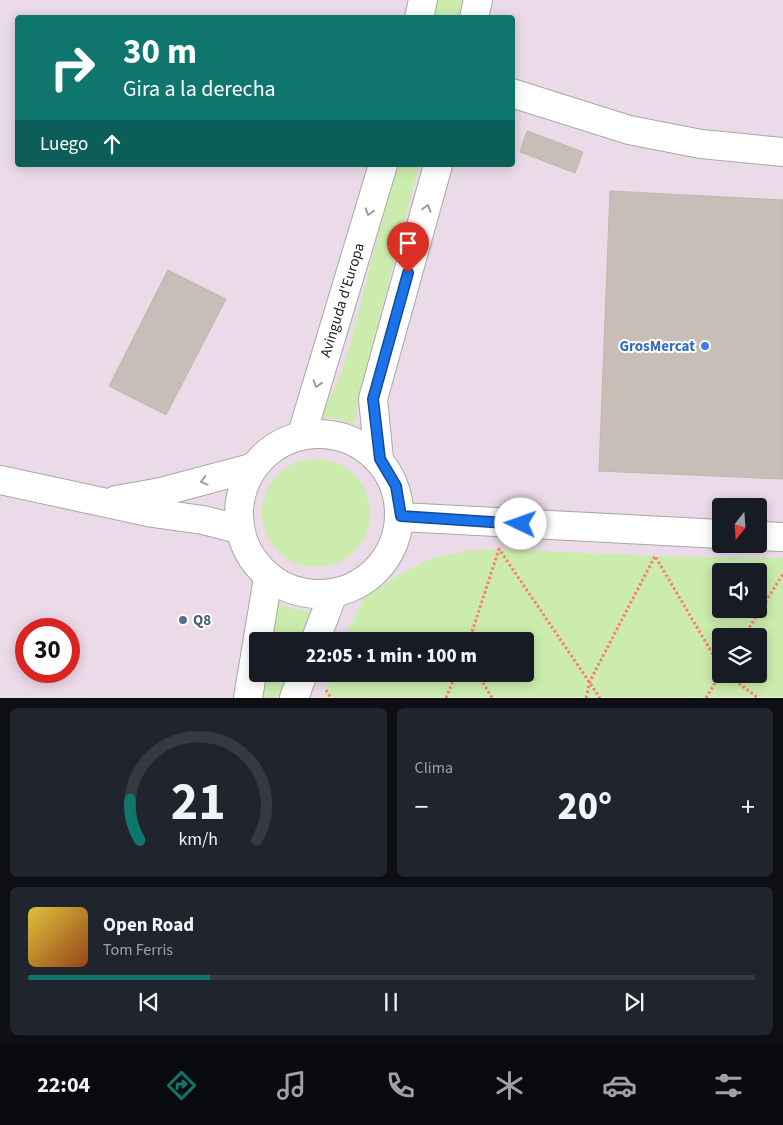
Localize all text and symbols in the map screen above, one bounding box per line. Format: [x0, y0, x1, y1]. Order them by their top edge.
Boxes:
text: 30 m [123, 27, 197, 77]
icon: right [40, 35, 105, 100]
text: Gira a la derecha [123, 73, 276, 105]
icon: ahead [98, 130, 126, 158]
text: Luego [40, 131, 88, 158]
one-way arrow [421, 204, 431, 213]
one-way arrow [364, 207, 374, 215]
pin [387, 222, 429, 273]
icon: arrive [394, 229, 422, 257]
street label: Avinguda d'Europa [315, 240, 370, 360]
place label: GrosMercat [619, 336, 695, 357]
marker: GrosMercat [699, 340, 711, 352]
one-way arrow [313, 379, 323, 388]
one-way arrow [200, 475, 208, 485]
position arrow [494, 497, 546, 549]
north arrow [712, 498, 768, 552]
map controls [712, 498, 767, 683]
button: sound [712, 563, 767, 618]
place label: Q8 [193, 610, 211, 631]
marker: Q8 [177, 614, 189, 626]
speed limit sign: 30 [15, 618, 80, 683]
button: layers [712, 628, 767, 683]
text: 22:05 · 1 min · 100 m [306, 643, 477, 670]
text: Clima [415, 757, 453, 779]
text: 21 [171, 766, 226, 840]
text: 20° [557, 780, 612, 834]
text: − [415, 787, 428, 827]
text: + [741, 787, 755, 827]
text: km/h [178, 827, 218, 852]
text: Open Road [103, 912, 194, 939]
text: Tom Ferris [103, 939, 173, 961]
icon: previous [135, 988, 163, 1016]
icon: pause [377, 988, 405, 1016]
icon: next [620, 988, 648, 1016]
icon: directions [164, 1068, 199, 1103]
icon: music [274, 1068, 309, 1103]
icon: phone [383, 1068, 418, 1103]
icon: climate [492, 1068, 527, 1103]
icon: car [602, 1068, 637, 1103]
icon: filters [711, 1068, 746, 1103]
text: 22:04 [37, 1069, 90, 1101]

